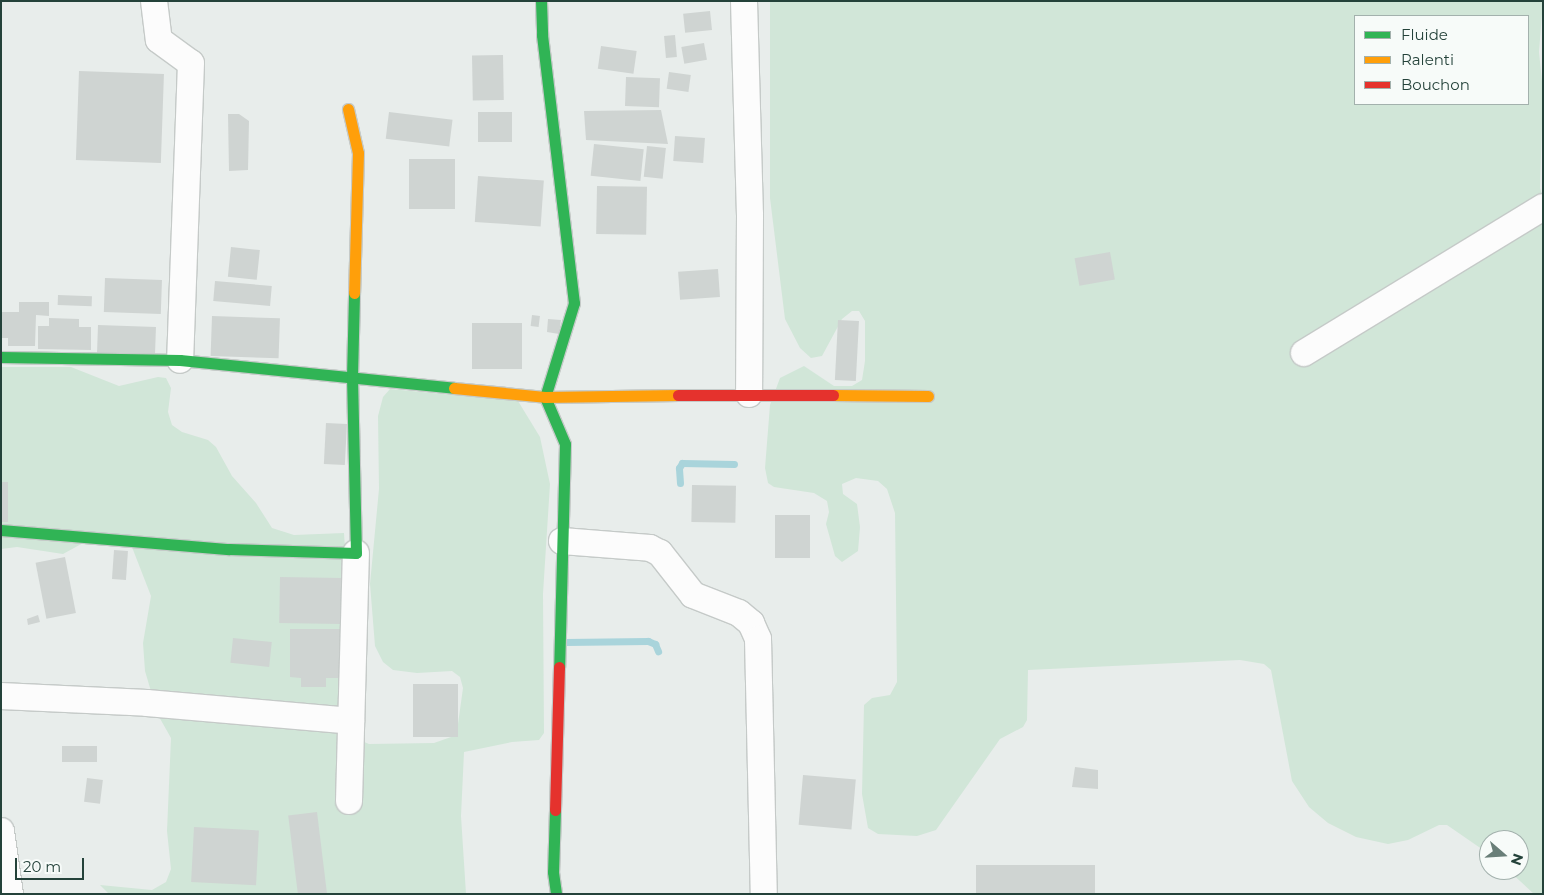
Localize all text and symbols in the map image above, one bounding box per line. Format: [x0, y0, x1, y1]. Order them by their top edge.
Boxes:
legend [1354, 15, 1529, 105]
text: Fluide [1401, 25, 1448, 44]
text: Ralenti [1401, 50, 1454, 69]
text: Bouchon [1401, 75, 1470, 94]
north arrow [1479, 830, 1529, 880]
scale bar [18, 848, 86, 880]
text: N [1507, 851, 1528, 868]
text: 20 m [23, 857, 61, 876]

